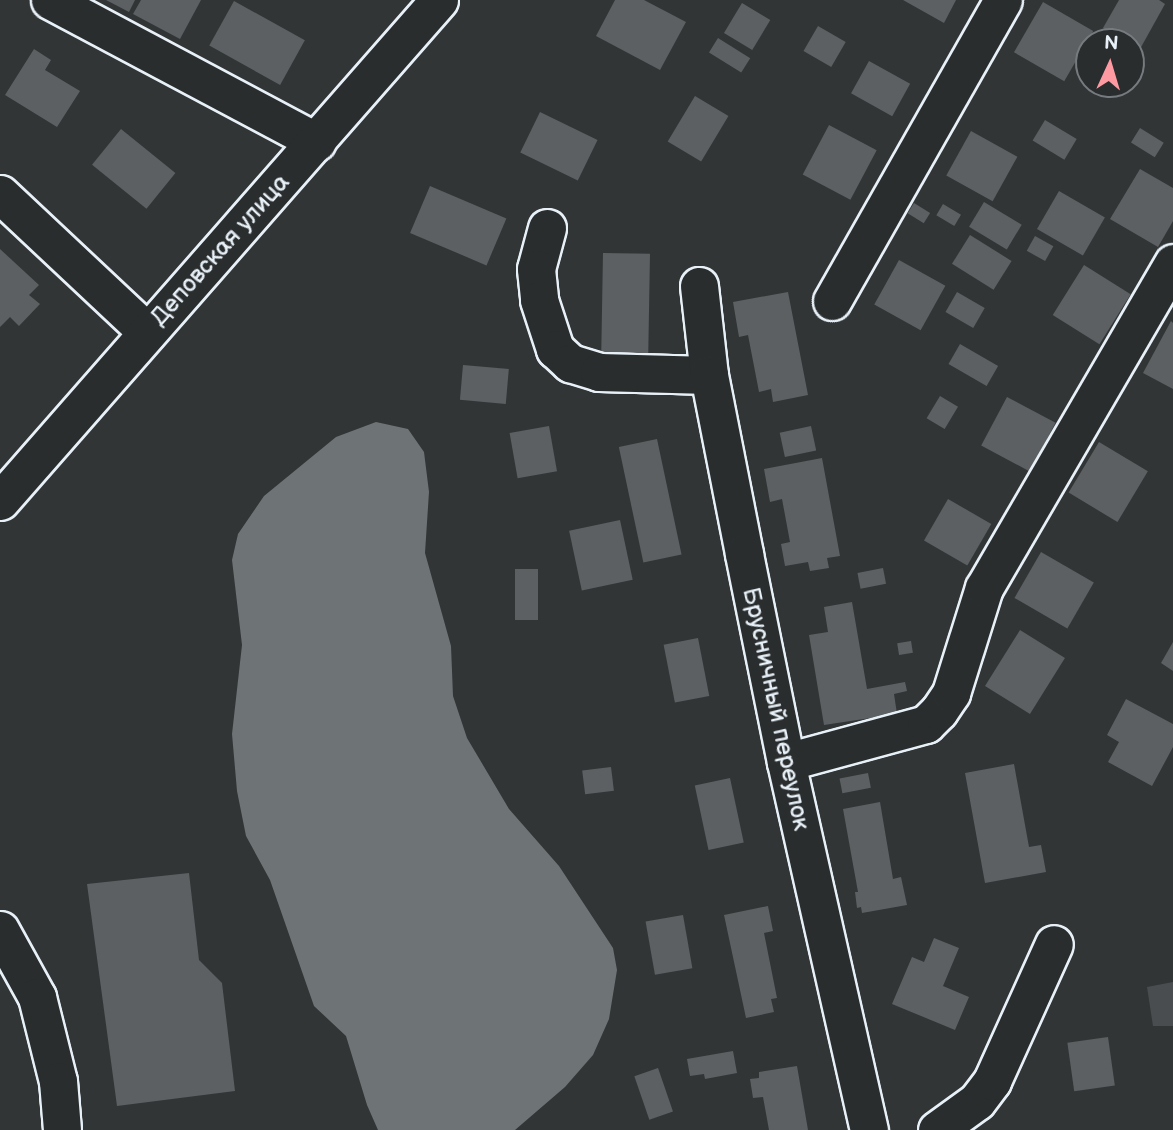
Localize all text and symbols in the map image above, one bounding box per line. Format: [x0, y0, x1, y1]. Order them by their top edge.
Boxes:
north arrow [1075, 28, 1145, 98]
text: N [1103, 32, 1119, 56]
street label: Деповская улица [144, 168, 296, 332]
street label: Брусничный переулок [736, 585, 816, 833]

